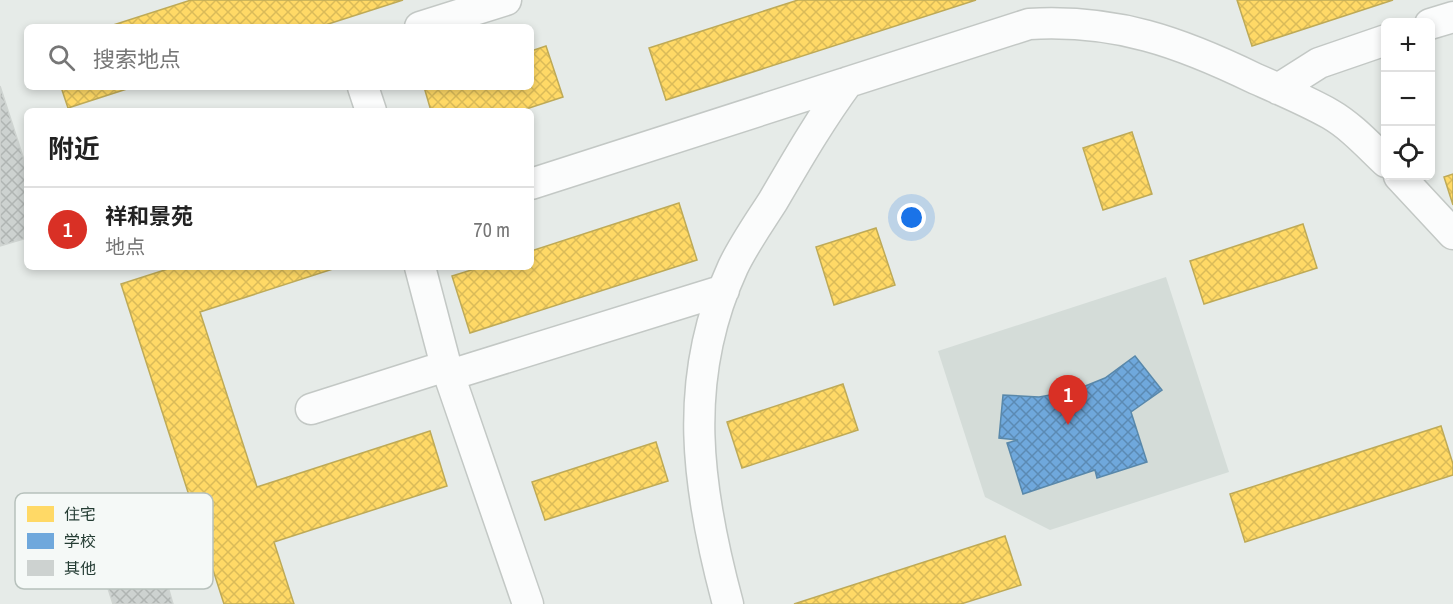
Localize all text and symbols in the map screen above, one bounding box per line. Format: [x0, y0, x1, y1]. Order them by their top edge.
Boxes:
map controls [1381, 18, 1435, 180]
button: + [1381, 18, 1435, 72]
search box [24, 24, 534, 90]
icon: search [45, 41, 78, 74]
text: 搜索地点 [93, 44, 181, 74]
button: − [1381, 72, 1435, 126]
button: locate [1381, 126, 1435, 180]
text: 附近 [48, 131, 100, 166]
text: 祥和景苑 [105, 201, 193, 231]
your location [897, 203, 926, 232]
text: 1 [63, 216, 72, 243]
text: 70 m [474, 216, 510, 243]
text: 地点 [105, 233, 145, 260]
pin: 1 [1048, 376, 1088, 425]
legend [15, 493, 213, 589]
text: 住宅 [64, 503, 96, 525]
text: 学校 [64, 530, 96, 552]
text: 其他 [64, 557, 96, 579]

